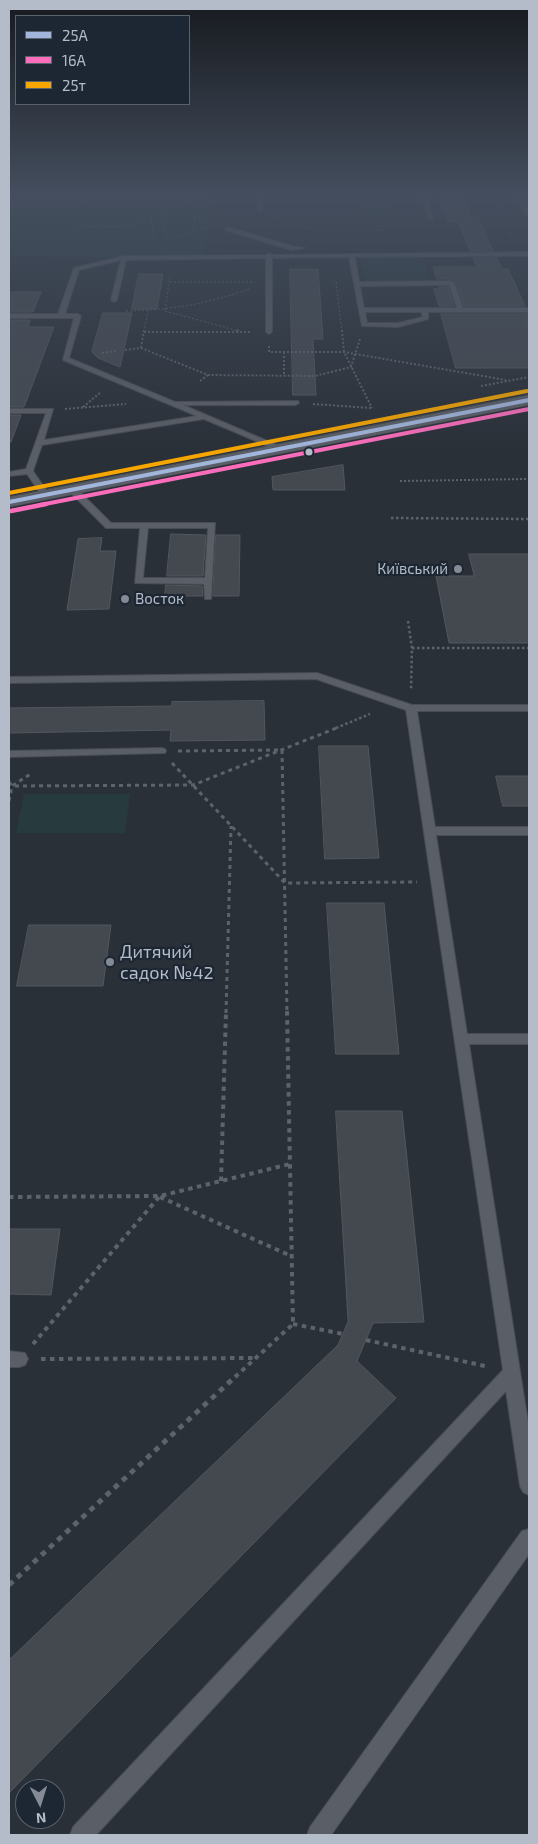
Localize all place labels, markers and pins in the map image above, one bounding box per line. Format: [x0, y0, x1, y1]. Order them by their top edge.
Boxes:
unlabelled marker [304, 447, 314, 457]
place label: Київський [377, 560, 448, 578]
marker: Київський [452, 563, 464, 575]
place label: Восток [135, 590, 184, 608]
marker: Восток [119, 593, 131, 605]
place label: Дитячий садок №42 [120, 941, 214, 984]
marker: Дитячий садок №42 [104, 956, 116, 968]

